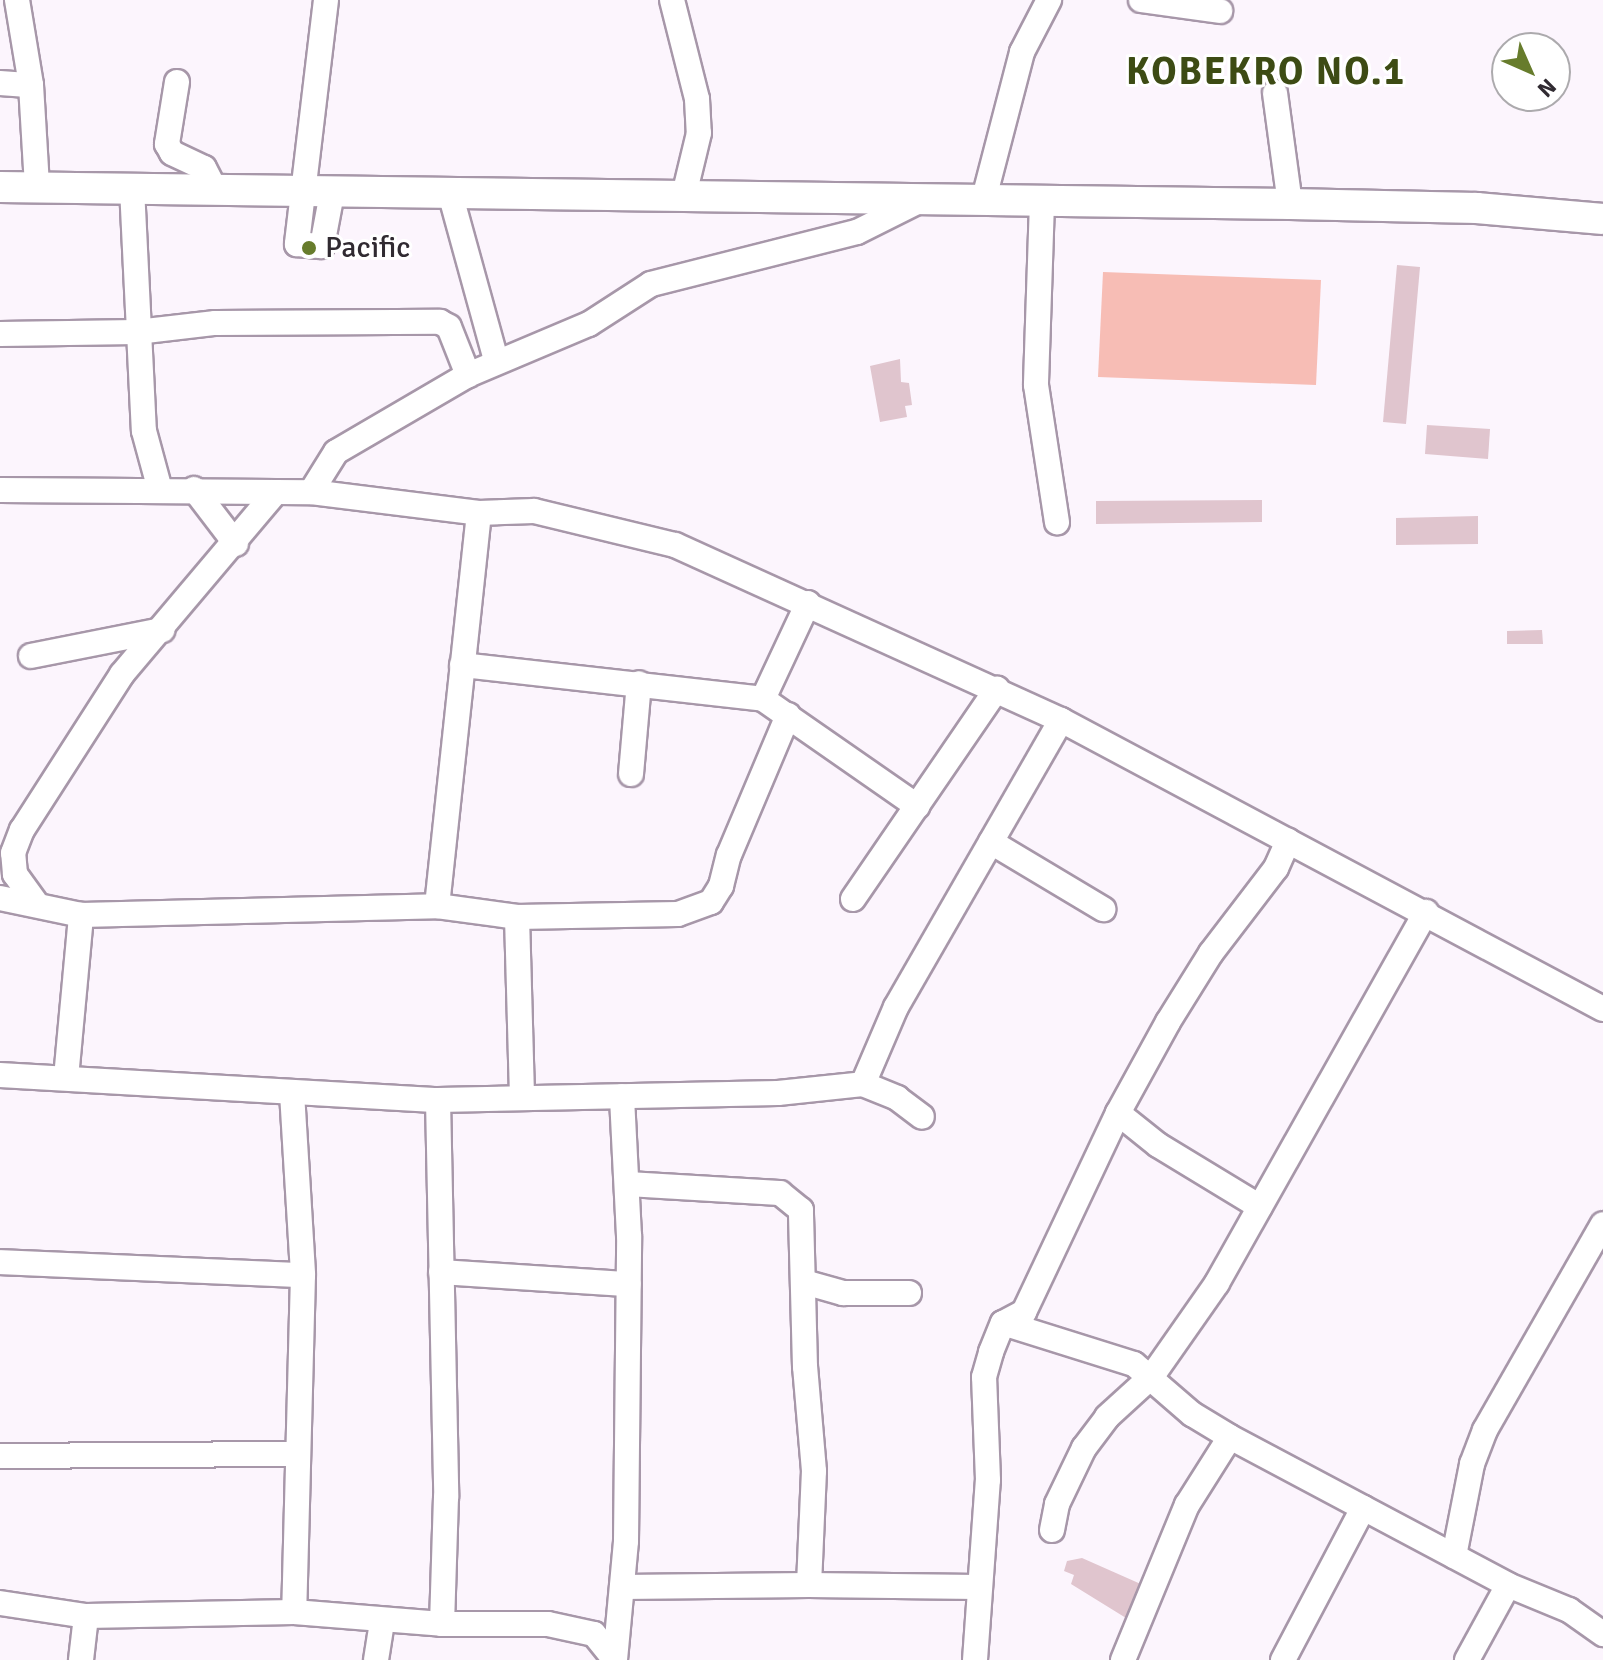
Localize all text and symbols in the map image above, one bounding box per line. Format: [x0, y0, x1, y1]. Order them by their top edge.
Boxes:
north arrow [1491, 32, 1571, 112]
district label: KOBEKRO NO.1 [1126, 49, 1406, 95]
text: N [1532, 73, 1562, 103]
place label: Pacific [325, 230, 410, 266]
marker: Pacific [300, 239, 318, 257]

